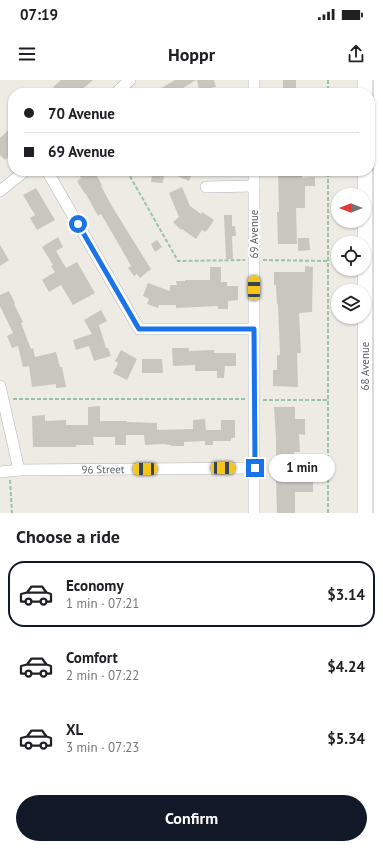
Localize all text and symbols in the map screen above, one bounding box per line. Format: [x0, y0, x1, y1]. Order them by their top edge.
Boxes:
text: 07:19 [20, 5, 58, 24]
icon: menu [16, 43, 38, 65]
text: Hoppr [168, 43, 215, 66]
icon: share [345, 43, 367, 65]
text: 70 Avenue [48, 104, 115, 123]
text: 69 Avenue [48, 142, 115, 161]
north arrow [331, 188, 371, 228]
map controls [331, 188, 371, 324]
street label: 69 Avenue [247, 209, 261, 258]
route start [69, 215, 87, 233]
button: locate [331, 236, 371, 276]
car [248, 276, 260, 300]
button: layers [331, 284, 371, 324]
street label: 68 Avenue [358, 341, 372, 390]
callout: 1 min [269, 454, 335, 482]
route end [246, 459, 264, 477]
text: 1 min [286, 459, 318, 476]
street label: 96 Street [81, 462, 125, 476]
car [211, 462, 235, 474]
car [133, 463, 157, 475]
text: Choose a ride [16, 525, 120, 548]
icon: car [18, 576, 54, 612]
text: Economy [66, 576, 124, 595]
text: $3.14 [327, 585, 365, 604]
text: 1 min · 07:21 [66, 595, 139, 612]
icon: car [18, 648, 54, 684]
text: Comfort [66, 648, 118, 667]
text: $4.24 [327, 657, 365, 676]
text: 2 min · 07:22 [66, 667, 139, 684]
icon: car [18, 720, 54, 756]
text: XL [66, 720, 83, 739]
text: $5.34 [327, 729, 365, 748]
text: 3 min · 07:23 [66, 739, 139, 756]
button: Confirm [16, 795, 367, 841]

